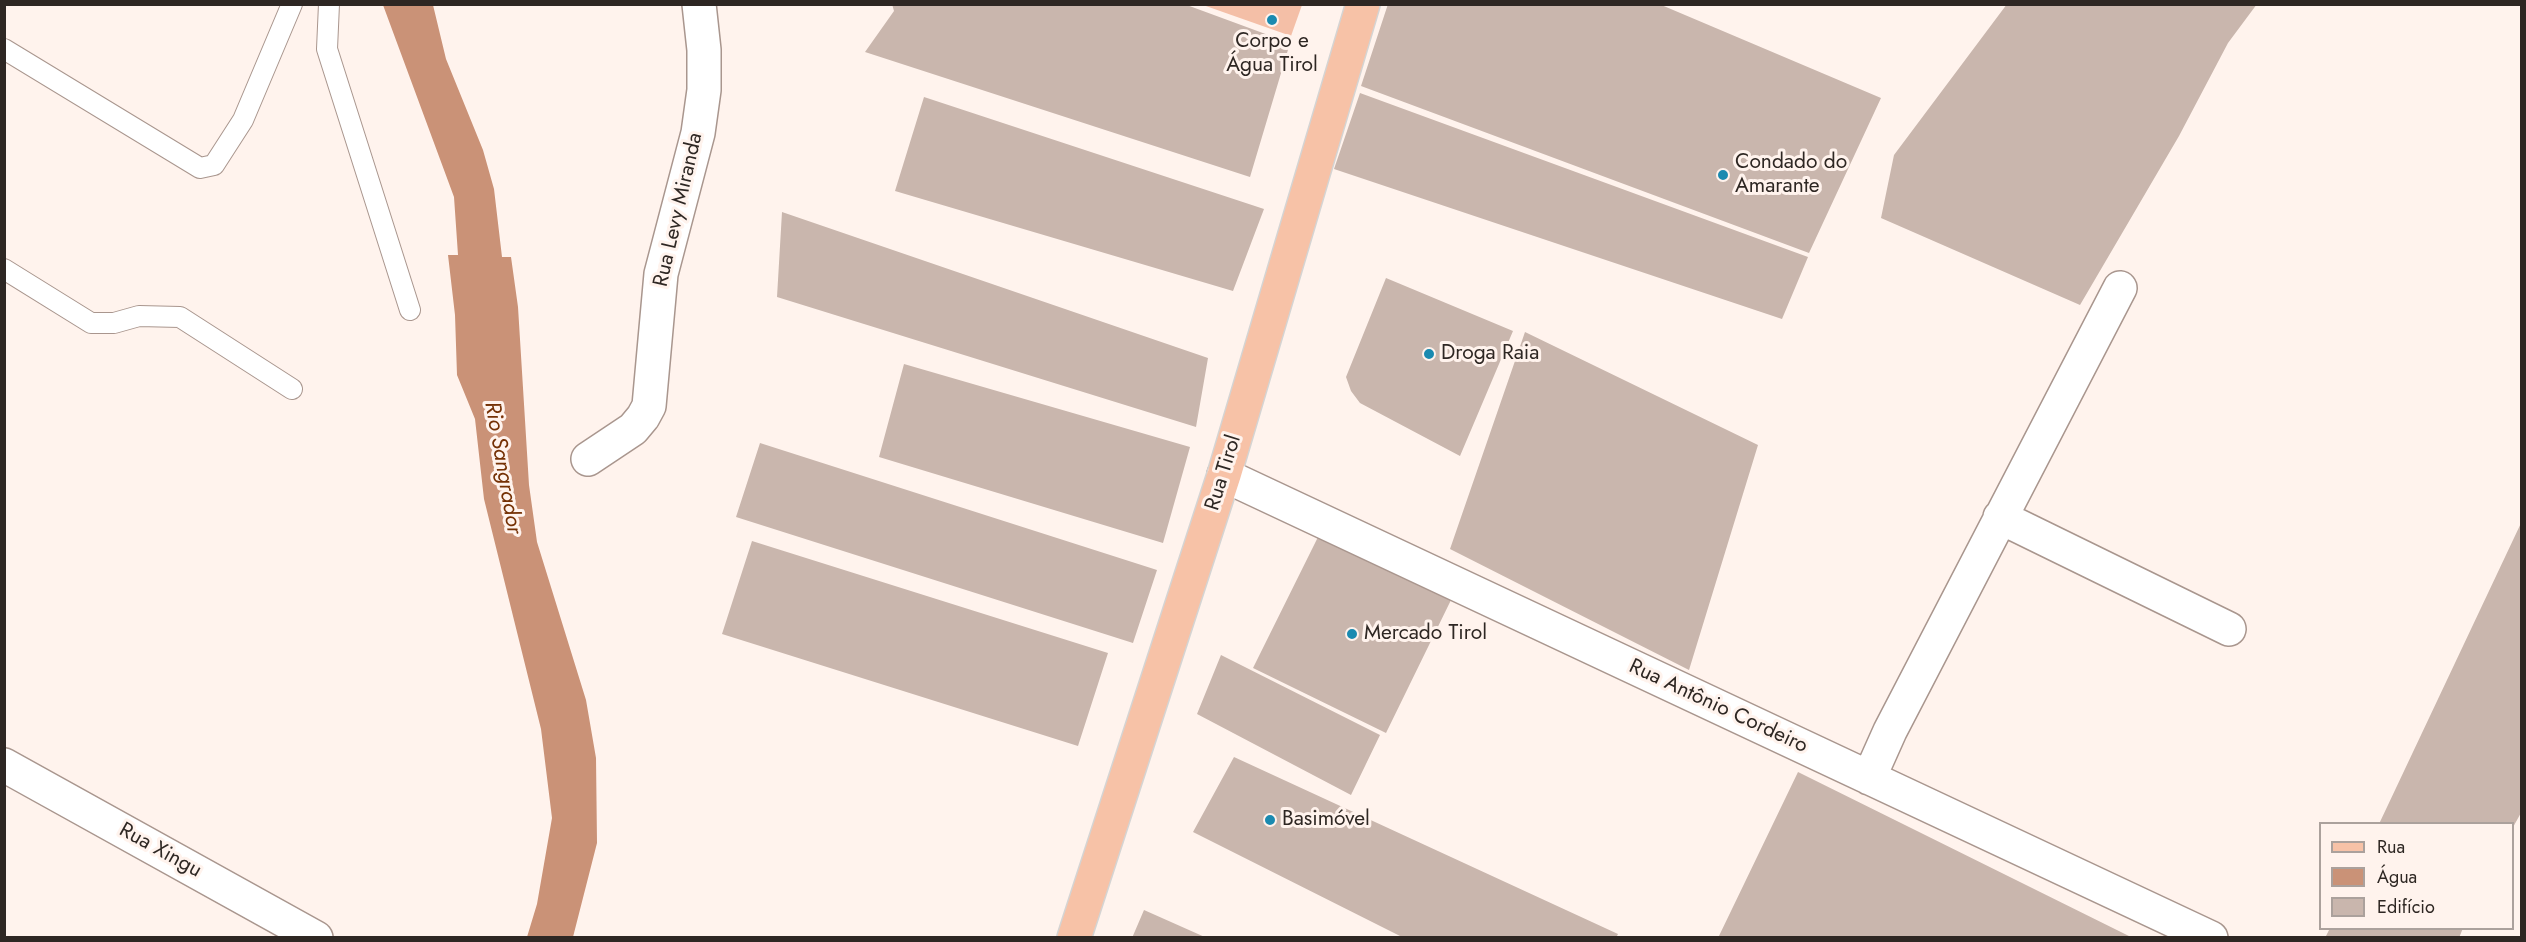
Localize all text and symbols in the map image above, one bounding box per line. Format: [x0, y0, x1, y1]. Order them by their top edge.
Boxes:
marker: Corpo e Água Tirol [1265, 13, 1279, 27]
place label: Corpo e Água Tirol [1226, 29, 1318, 79]
street label: Rua Levy Miranda [649, 130, 709, 290]
place label: Condado do Amarante [1735, 150, 1847, 200]
marker: Condado do Amarante [1716, 168, 1730, 182]
place label: Droga Raia [1441, 341, 1539, 367]
marker: Droga Raia [1422, 347, 1436, 361]
water label: Rio Sangrador [477, 400, 527, 536]
street label: Rua Tirol [1201, 432, 1247, 514]
place label: Mercado Tirol [1364, 621, 1487, 647]
marker: Mercado Tirol [1345, 627, 1359, 641]
street label: Rua Antônio Cordeiro [1625, 654, 1811, 760]
place label: Basimóvel [1282, 807, 1370, 833]
marker: Basimóvel [1263, 813, 1277, 827]
street label: Rua Xingu [114, 818, 206, 884]
legend [2319, 822, 2514, 930]
text: Rua [2377, 834, 2405, 860]
text: Água [2377, 864, 2417, 890]
text: Edifício [2377, 894, 2435, 920]

